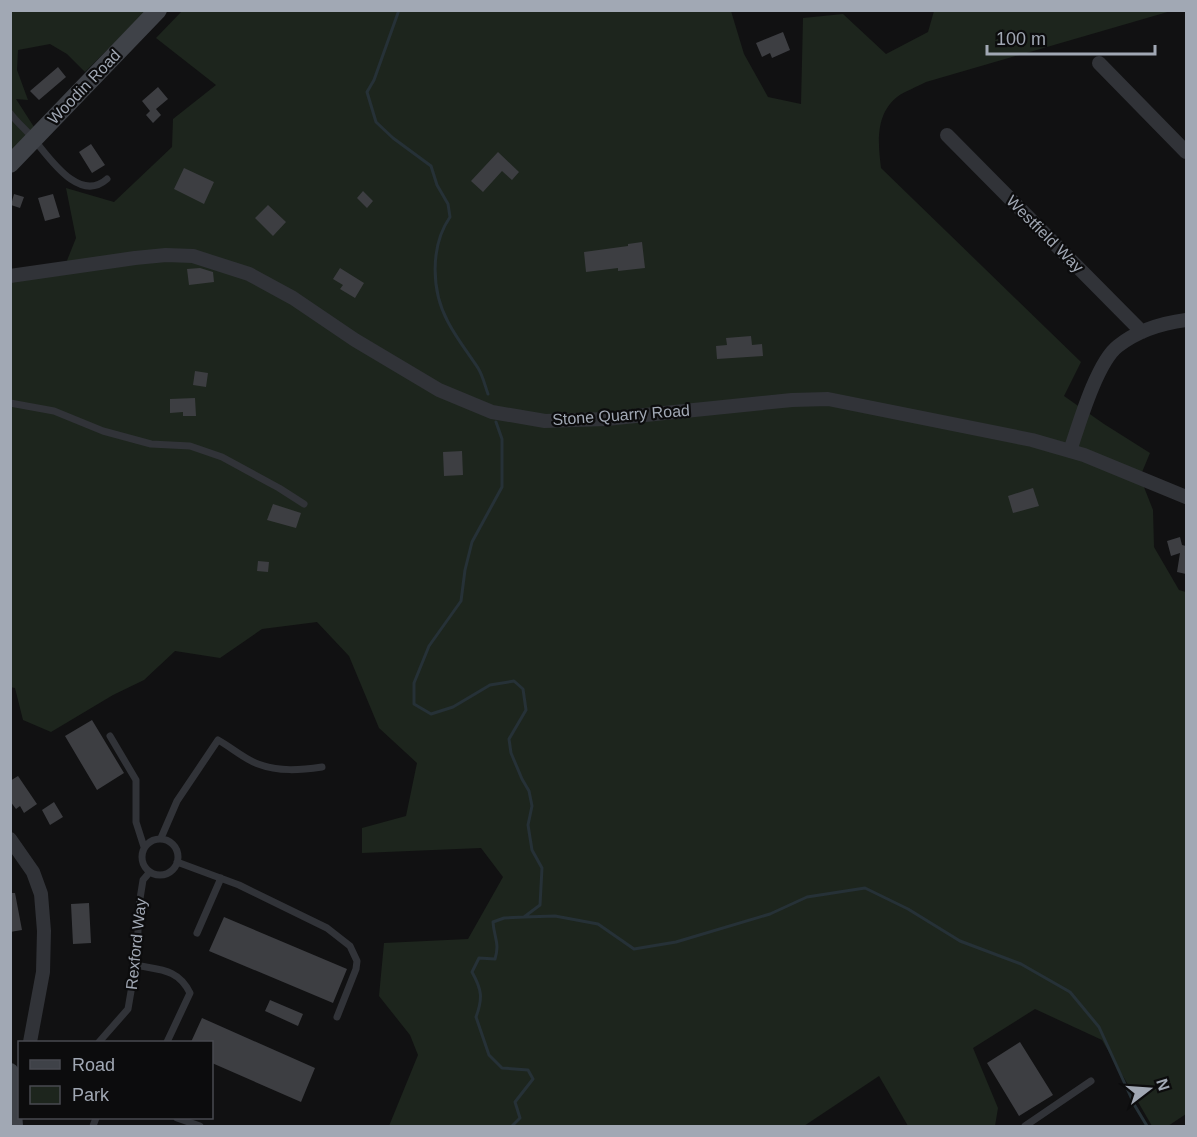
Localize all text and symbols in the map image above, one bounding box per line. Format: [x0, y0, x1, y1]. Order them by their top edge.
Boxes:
scale bar [987, 18, 1155, 56]
text: 100 m [996, 29, 1046, 49]
street label: Woodin Road [44, 46, 124, 128]
street label: Westfield Way [1003, 192, 1087, 276]
street label: Stone Quarry Road [552, 402, 690, 428]
street label: Rexford Way [123, 897, 149, 991]
legend [18, 1041, 213, 1119]
text: Road [72, 1055, 115, 1075]
north arrow [1119, 1059, 1179, 1119]
text: N [1153, 1077, 1173, 1093]
text: Park [72, 1085, 110, 1105]

